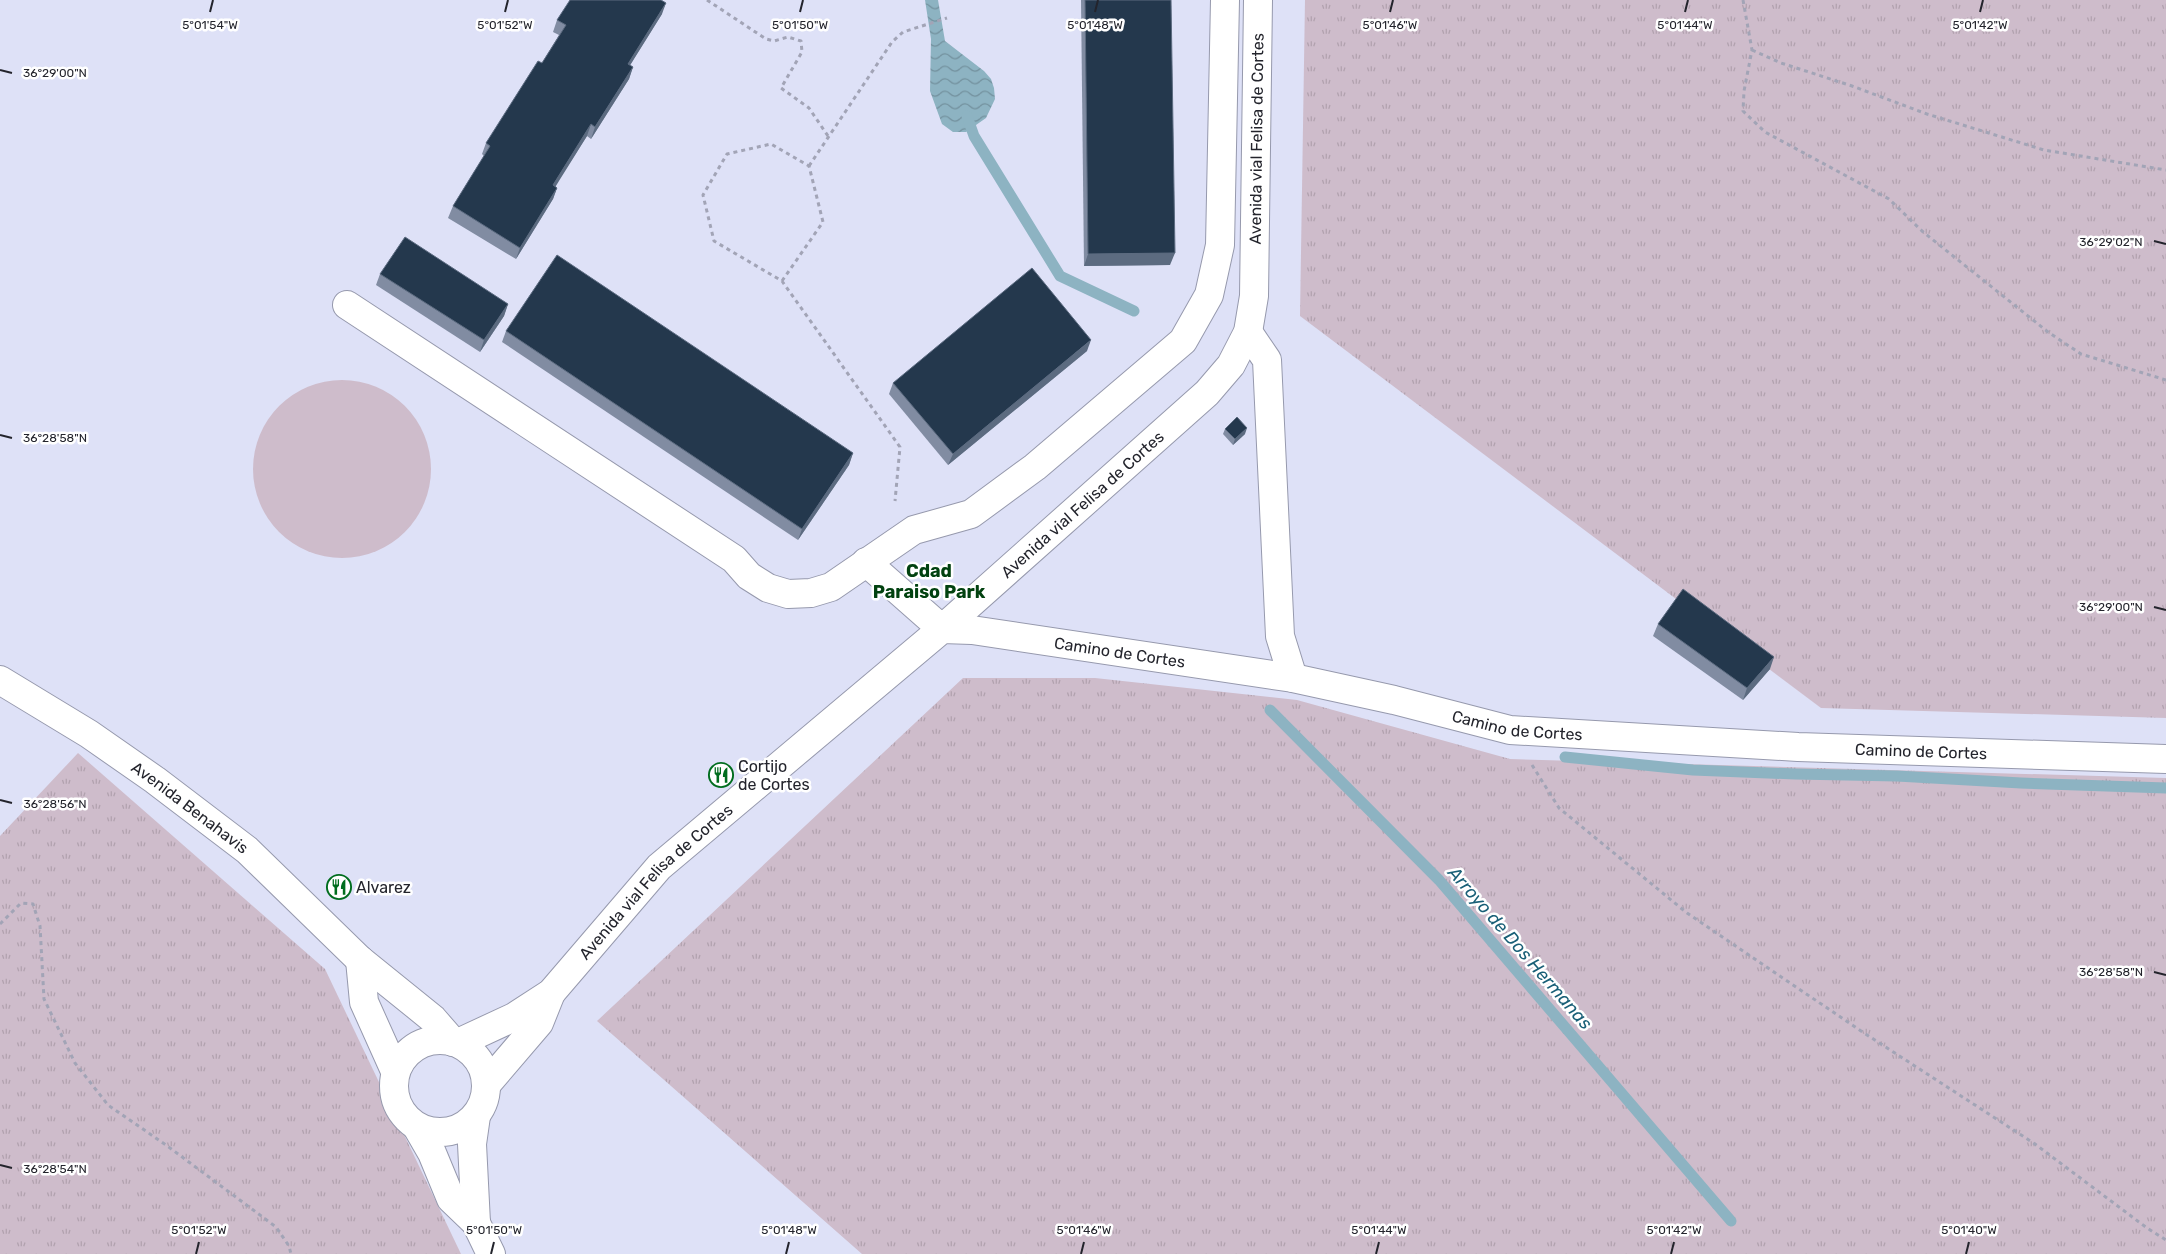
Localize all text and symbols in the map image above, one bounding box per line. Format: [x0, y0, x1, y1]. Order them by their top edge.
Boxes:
text: 5°01'54"W [182, 18, 238, 32]
text: 5°01'52"W [477, 18, 533, 32]
text: 5°01'50"W [772, 18, 828, 32]
text: 5°01'48"W [1067, 18, 1123, 32]
text: 5°01'46"W [1363, 18, 1418, 32]
text: 5°01'44"W [1657, 18, 1713, 32]
text: 5°01'42"W [1952, 18, 2008, 32]
street label: Avenida vial Felisa de Cortes [1246, 33, 1268, 244]
text: 36°29'00"N [23, 66, 87, 80]
text: 36°29'02"N [2079, 235, 2143, 249]
street label: Avenida vial Felisa de Cortes [997, 427, 1168, 582]
text: 36°28'58"N [23, 431, 87, 445]
district label: Cdad Paraiso Park [873, 560, 986, 603]
text: 36°29'00"N [2079, 600, 2143, 614]
street label: Camino de Cortes [1053, 633, 1186, 672]
street label: Camino de Cortes [1450, 706, 1583, 744]
street label: Camino de Cortes [1855, 740, 1987, 763]
place label: Cortijo de Cortes [738, 757, 810, 794]
street label: Avenida Benahavis [128, 758, 252, 858]
restaurant icon: Cortijo de Cortes [708, 762, 734, 788]
text: 36°28'56"N [23, 797, 87, 811]
street label: Avenida vial Felisa de Cortes [575, 800, 736, 963]
water label: Arroyo de Dos Hermanas [1443, 861, 1597, 1034]
restaurant icon: Alvarez [326, 874, 352, 900]
place label: Alvarez [356, 878, 411, 897]
text: 36°28'58"N [2079, 965, 2143, 979]
text: 36°28'54"N [23, 1162, 87, 1176]
text: 5°01'52"W [171, 1223, 227, 1237]
text: 5°01'50"W [466, 1223, 522, 1237]
text: 5°01'48"W [761, 1223, 817, 1237]
text: 5°01'46"W [1057, 1223, 1112, 1237]
text: 5°01'44"W [1351, 1223, 1407, 1237]
text: 5°01'42"W [1646, 1223, 1702, 1237]
text: 5°01'40"W [1941, 1223, 1997, 1237]

